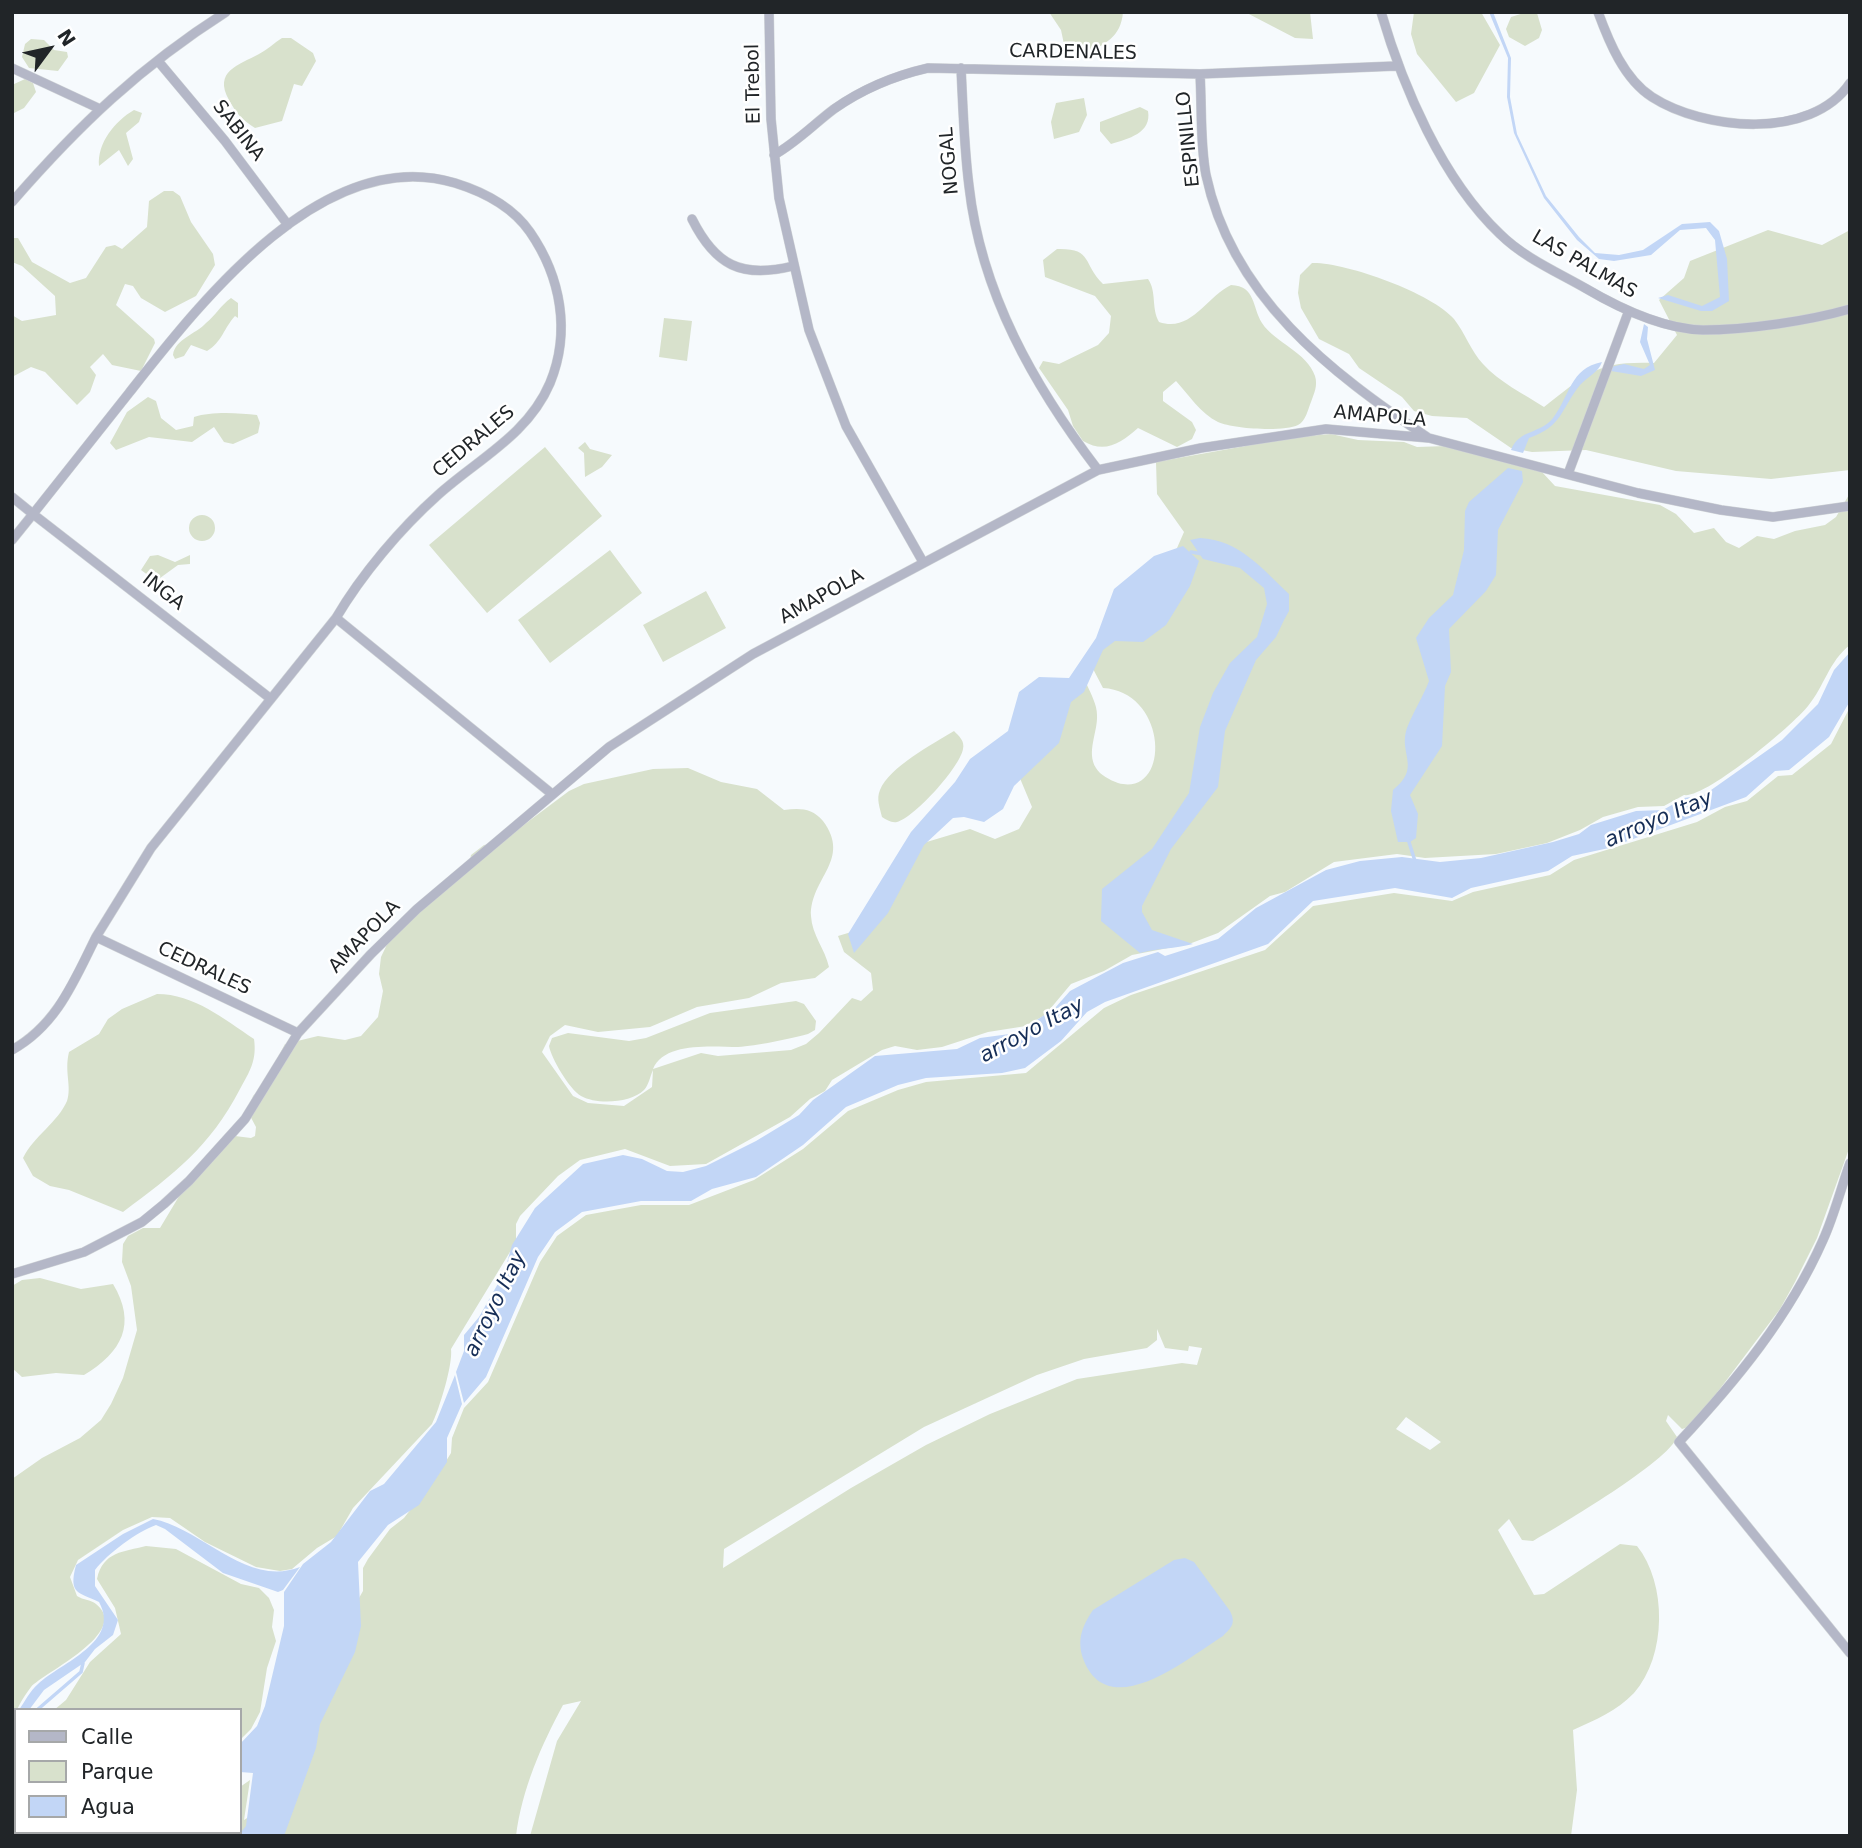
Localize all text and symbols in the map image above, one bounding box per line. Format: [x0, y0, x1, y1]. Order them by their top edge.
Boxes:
north arrow [14, 14, 84, 84]
text: N [53, 25, 80, 50]
street label: CARDENALES [1009, 40, 1137, 66]
street label: El Trebol [742, 44, 766, 124]
street label: ESPINILLO [1173, 90, 1205, 188]
street label: SABINA [207, 96, 269, 166]
street label: NOGAL [936, 126, 964, 196]
street label: LAS PALMAS [1527, 226, 1641, 304]
street label: CEDRALES [428, 401, 520, 483]
street label: AMAPOLA [1333, 402, 1427, 432]
street label: AMAPOLA [776, 565, 868, 629]
street label: INGA [137, 568, 189, 616]
water label: arroyo Itay [1601, 786, 1717, 854]
street label: AMAPOLA [325, 896, 405, 978]
street label: CEDRALES [154, 938, 254, 1000]
water label: arroyo Itay [975, 993, 1089, 1069]
water label: arroyo Itay [460, 1247, 532, 1361]
legend [14, 1708, 242, 1834]
text: Calle [81, 1725, 133, 1749]
text: Parque [81, 1760, 153, 1784]
text: Agua [81, 1795, 135, 1819]

